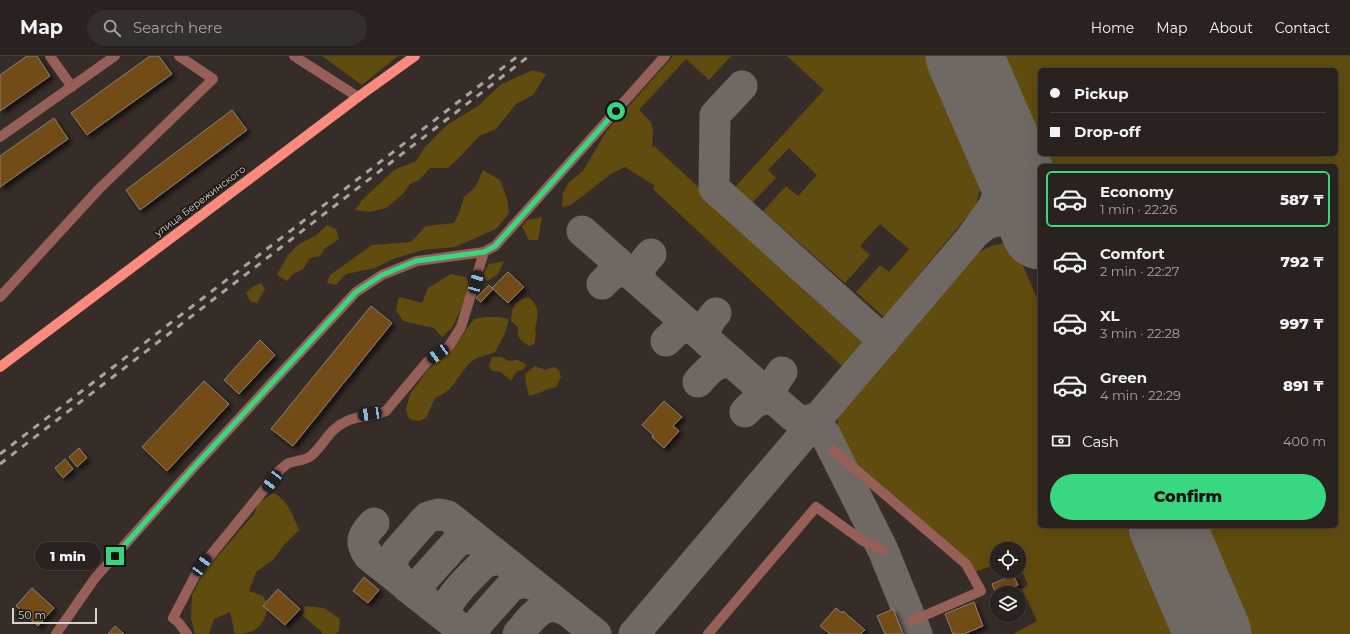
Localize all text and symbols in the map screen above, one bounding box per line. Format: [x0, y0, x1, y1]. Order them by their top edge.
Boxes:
search box [87, 10, 367, 46]
text: Map [20, 16, 63, 39]
icon: search [101, 17, 123, 39]
text: Search here [133, 18, 222, 37]
text: Home [1091, 19, 1134, 37]
text: Map [1156, 19, 1187, 37]
text: About [1209, 19, 1253, 37]
text: Contact [1275, 19, 1330, 37]
text: Pickup [1074, 84, 1129, 103]
route start [607, 102, 625, 120]
text: Drop-off [1074, 122, 1141, 141]
street label: улица Бережинского [151, 163, 248, 240]
icon: car [1052, 181, 1088, 217]
text: Economy [1100, 182, 1173, 201]
text: 587 ₸ [1280, 190, 1324, 209]
text: 1 min · 22:26 [1100, 201, 1177, 217]
icon: car [1052, 243, 1088, 279]
text: Comfort [1100, 244, 1165, 263]
text: 792 ₸ [1281, 252, 1324, 271]
text: 2 min · 22:27 [1100, 263, 1180, 279]
car [467, 269, 485, 295]
icon: car [1052, 305, 1088, 341]
text: XL [1100, 306, 1119, 325]
text: 997 ₸ [1280, 314, 1324, 333]
text: 3 min · 22:28 [1100, 325, 1180, 341]
car [425, 342, 451, 366]
icon: car [1052, 367, 1088, 403]
text: Green [1100, 368, 1147, 387]
text: 891 ₸ [1283, 376, 1324, 395]
text: 4 min · 22:29 [1100, 387, 1181, 403]
car [357, 406, 383, 422]
icon: cash [1050, 430, 1072, 452]
text: Cash [1082, 432, 1119, 451]
text: 400 m [1283, 433, 1326, 449]
car [260, 468, 284, 494]
button: Confirm [1050, 474, 1326, 520]
callout: 1 min [35, 542, 101, 570]
map controls [990, 542, 1026, 622]
button: locate [990, 542, 1026, 578]
route end [106, 547, 124, 565]
text: 1 min [50, 548, 86, 564]
car [190, 552, 214, 578]
button: layers [990, 586, 1026, 622]
scale bar [12, 606, 97, 625]
text: 50 m [18, 608, 46, 622]

